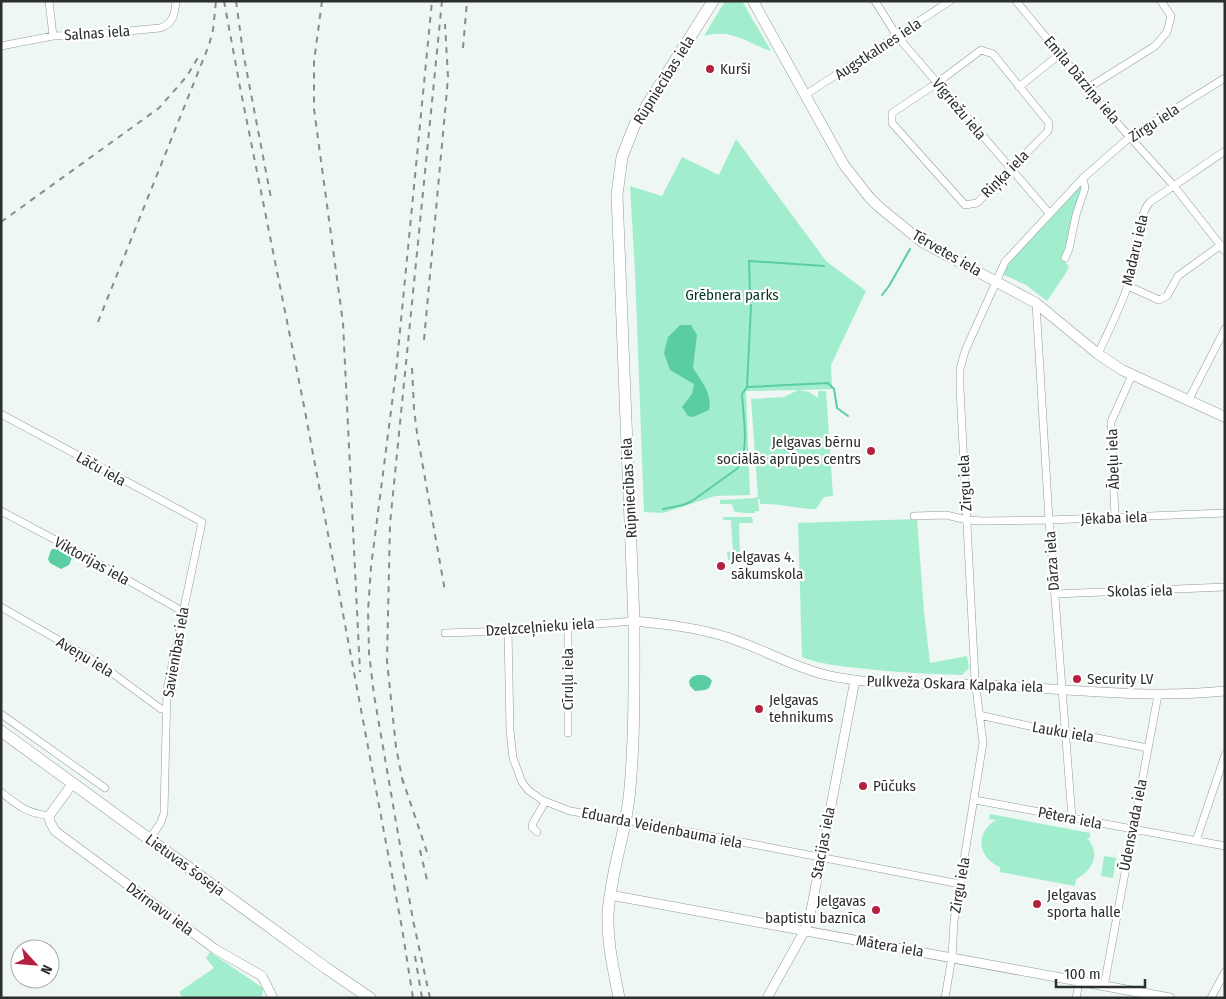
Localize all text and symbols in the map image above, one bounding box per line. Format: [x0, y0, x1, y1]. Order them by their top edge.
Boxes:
street label: Augstkalnes iela [831, 14, 925, 84]
street label: Salnas iela [63, 22, 131, 44]
street label: Rūpniecības iela [630, 32, 698, 128]
street label: Emīla Dārziņa iela [1039, 32, 1124, 128]
place label: Kurši [720, 60, 751, 78]
marker: Kurši [704, 63, 716, 75]
street label: Vīgriežu iela [928, 75, 990, 143]
street label: Zirgu iela [1125, 100, 1183, 146]
street label: Riņķa iela [977, 146, 1033, 202]
street label: Madaru iela [1118, 213, 1152, 287]
street label: Tērvetes iela [909, 226, 985, 280]
park label: Grēbnera parks [685, 286, 779, 304]
street label: Ābeļu iela [1103, 428, 1124, 490]
place label: Jelgavas bērnu sociālās aprūpes centrs [717, 433, 861, 468]
street label: Rūpniecības iela [617, 437, 641, 539]
marker: Jelgavas bērnu sociālās aprūpes centrs [865, 445, 877, 457]
street label: Lāču iela [73, 448, 129, 490]
street label: Zirgu iela [955, 454, 975, 512]
street label: Jēkaba iela [1080, 508, 1148, 528]
street label: Dārza iela [1041, 530, 1063, 592]
street label: Viktorijas iela [51, 533, 133, 589]
place label: Jelgavas 4. sākumskola [731, 548, 803, 583]
marker: Jelgavas 4. sākumskola [715, 560, 727, 572]
street label: Skolas iela [1107, 581, 1173, 601]
street label: Savienības iela [159, 605, 193, 699]
street label: Dzelzceļnieku iela [485, 614, 595, 641]
street label: Aveņu iela [53, 633, 117, 682]
street label: Cīruļu iela [559, 648, 578, 710]
place label: Security LV [1087, 670, 1154, 688]
street label: Pulkveža Oskara Kalpaka iela [866, 672, 1044, 696]
marker: Security LV [1071, 673, 1083, 685]
place label: Jelgavas tehnikums [769, 691, 833, 726]
marker: Jelgavas tehnikums [753, 703, 765, 715]
street label: Lauku iela [1031, 718, 1095, 746]
place label: Pūčuks [873, 777, 916, 795]
street label: Ūdensvada iela [1115, 777, 1151, 873]
marker: Pūčuks [857, 780, 869, 792]
street label: Pētera iela [1036, 803, 1104, 833]
street label: Eduarda Veidenbauma iela [580, 804, 744, 852]
street label: Stacijas iela [807, 805, 839, 881]
street label: Lietuvas šoseja [142, 830, 228, 900]
street label: Zirgu iela [946, 856, 974, 914]
street label: Dzirnavu iela [123, 878, 197, 940]
place label: Jelgavas sporta halle [1047, 886, 1121, 921]
place label: Jelgavas baptistu baznīca [765, 892, 866, 927]
marker: Jelgavas sporta halle [1031, 898, 1043, 910]
marker: Jelgavas baptistu baznīca [870, 904, 882, 916]
street label: Mātera iela [855, 931, 925, 961]
north arrow [10, 939, 60, 989]
scale bar [1056, 956, 1145, 988]
text: N [37, 962, 56, 977]
text: 100 m [1064, 965, 1101, 983]

